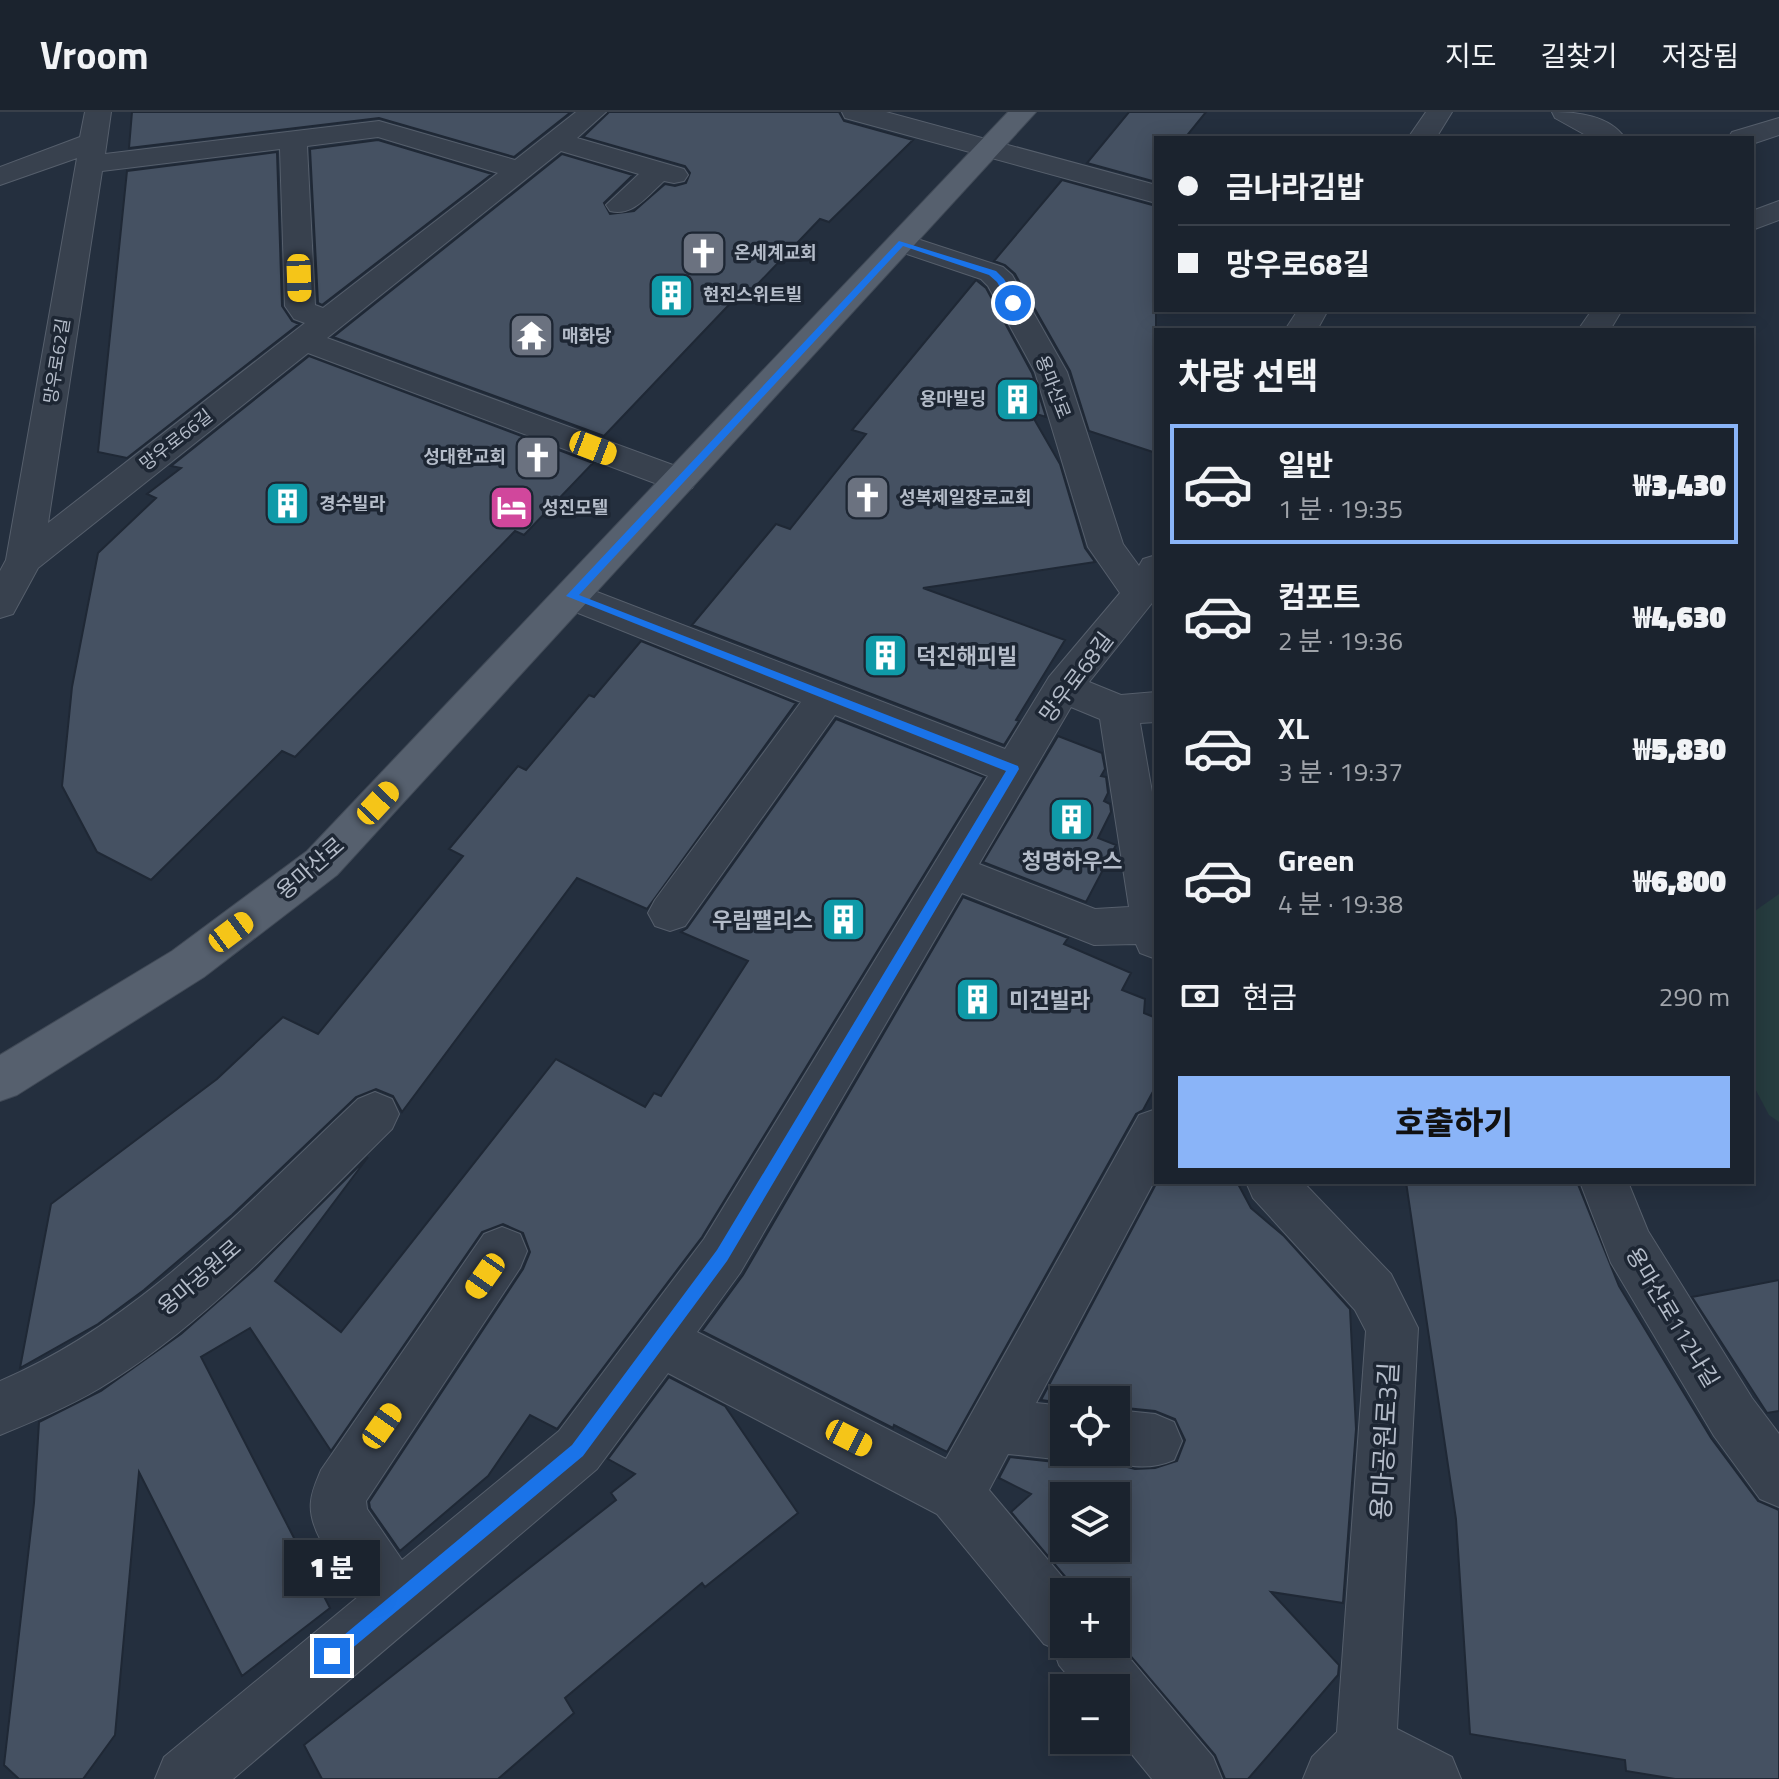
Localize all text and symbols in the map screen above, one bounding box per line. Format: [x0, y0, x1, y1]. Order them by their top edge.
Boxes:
text: Vroom [40, 26, 149, 84]
text: 지도 [1445, 34, 1496, 77]
text: 길찾기 [1540, 34, 1618, 77]
text: 저장됨 [1662, 34, 1739, 77]
text: 금나라김밥 [1226, 164, 1364, 210]
church icon: 온세계교회 [679, 229, 727, 277]
place label: 온세계교회 [734, 239, 817, 266]
text: 망우로68길 [1226, 241, 1370, 287]
car [286, 254, 312, 302]
building icon: 현진스위트빌 [648, 271, 696, 319]
place label: 현진스위트빌 [703, 281, 802, 308]
route start [995, 285, 1031, 321]
temple icon: 매화당 [507, 312, 555, 360]
street label: 망우로62길 [36, 316, 77, 406]
place label: 매화당 [562, 322, 612, 349]
text: 차량 선택 [1178, 348, 1318, 403]
street label: 용마산로 [1029, 351, 1078, 423]
building icon: 용마빌딩 [993, 375, 1041, 423]
place label: 용마빌딩 [920, 385, 986, 412]
street label: 망우로66길 [133, 402, 218, 477]
car [566, 428, 620, 468]
church icon: 성대한교회 [513, 433, 561, 481]
text: 일반 [1278, 442, 1333, 488]
place label: 성대한교회 [423, 443, 506, 470]
icon: car [1182, 448, 1254, 520]
text: ₩3,430 [1633, 462, 1726, 508]
church icon: 성복제일장로교회 [844, 474, 892, 522]
building icon: 경수빌라 [264, 480, 312, 528]
hotel icon: 성진모텔 [487, 484, 535, 532]
place label: 성복제일장로교회 [899, 484, 1031, 511]
text: 1 분 · 19:35 [1278, 489, 1403, 528]
place label: 경수빌라 [319, 490, 386, 517]
place label: 성진모텔 [542, 494, 608, 521]
text: 컴포트 [1278, 574, 1361, 620]
icon: car [1182, 580, 1254, 652]
text: ₩4,630 [1633, 594, 1726, 640]
text: 2 분 · 19:36 [1278, 621, 1403, 660]
street label: 망우로68길 [1031, 625, 1121, 729]
building icon: 덕진해피빌 [861, 632, 909, 680]
place label: 덕진해피빌 [916, 639, 1017, 673]
text: XL [1278, 705, 1309, 751]
icon: car [1182, 712, 1254, 784]
text: ₩5,830 [1633, 726, 1726, 772]
text: 3 분 · 19:37 [1278, 752, 1403, 791]
car [353, 777, 403, 829]
building icon: 청명하우스 [1048, 796, 1096, 844]
street label: 용마산로 [268, 829, 352, 907]
text: Green [1278, 837, 1355, 883]
place label: 청명하우스 [1021, 844, 1123, 878]
icon: car [1182, 844, 1254, 916]
text: ₩6,800 [1633, 858, 1726, 904]
text: 4 분 · 19:38 [1278, 884, 1403, 923]
building icon: 우림팰리스 [820, 896, 868, 944]
place label: 우림팰리스 [712, 903, 813, 937]
car [205, 908, 257, 956]
icon: cash [1178, 974, 1222, 1018]
text: 현금 [1242, 974, 1297, 1020]
building icon: 미건빌라 [954, 976, 1002, 1024]
text: 290 m [1659, 977, 1730, 1016]
place label: 미건빌라 [1009, 983, 1090, 1017]
button: 호출하기 [1178, 1076, 1730, 1168]
street label: 용마공원로 [150, 1231, 248, 1323]
street label: 용마산로112나길 [1618, 1240, 1728, 1394]
car [461, 1249, 509, 1303]
street label: 용마공원로3길 [1361, 1361, 1408, 1521]
map controls [1050, 1386, 1130, 1754]
button: locate [1050, 1386, 1130, 1466]
car [358, 1399, 406, 1453]
car [822, 1416, 876, 1460]
button: layers [1050, 1482, 1130, 1562]
callout: 1 분 [284, 1540, 380, 1596]
text: 1 분 [310, 1548, 354, 1587]
button: + [1050, 1578, 1130, 1658]
route end [314, 1638, 350, 1674]
button: − [1050, 1674, 1130, 1754]

